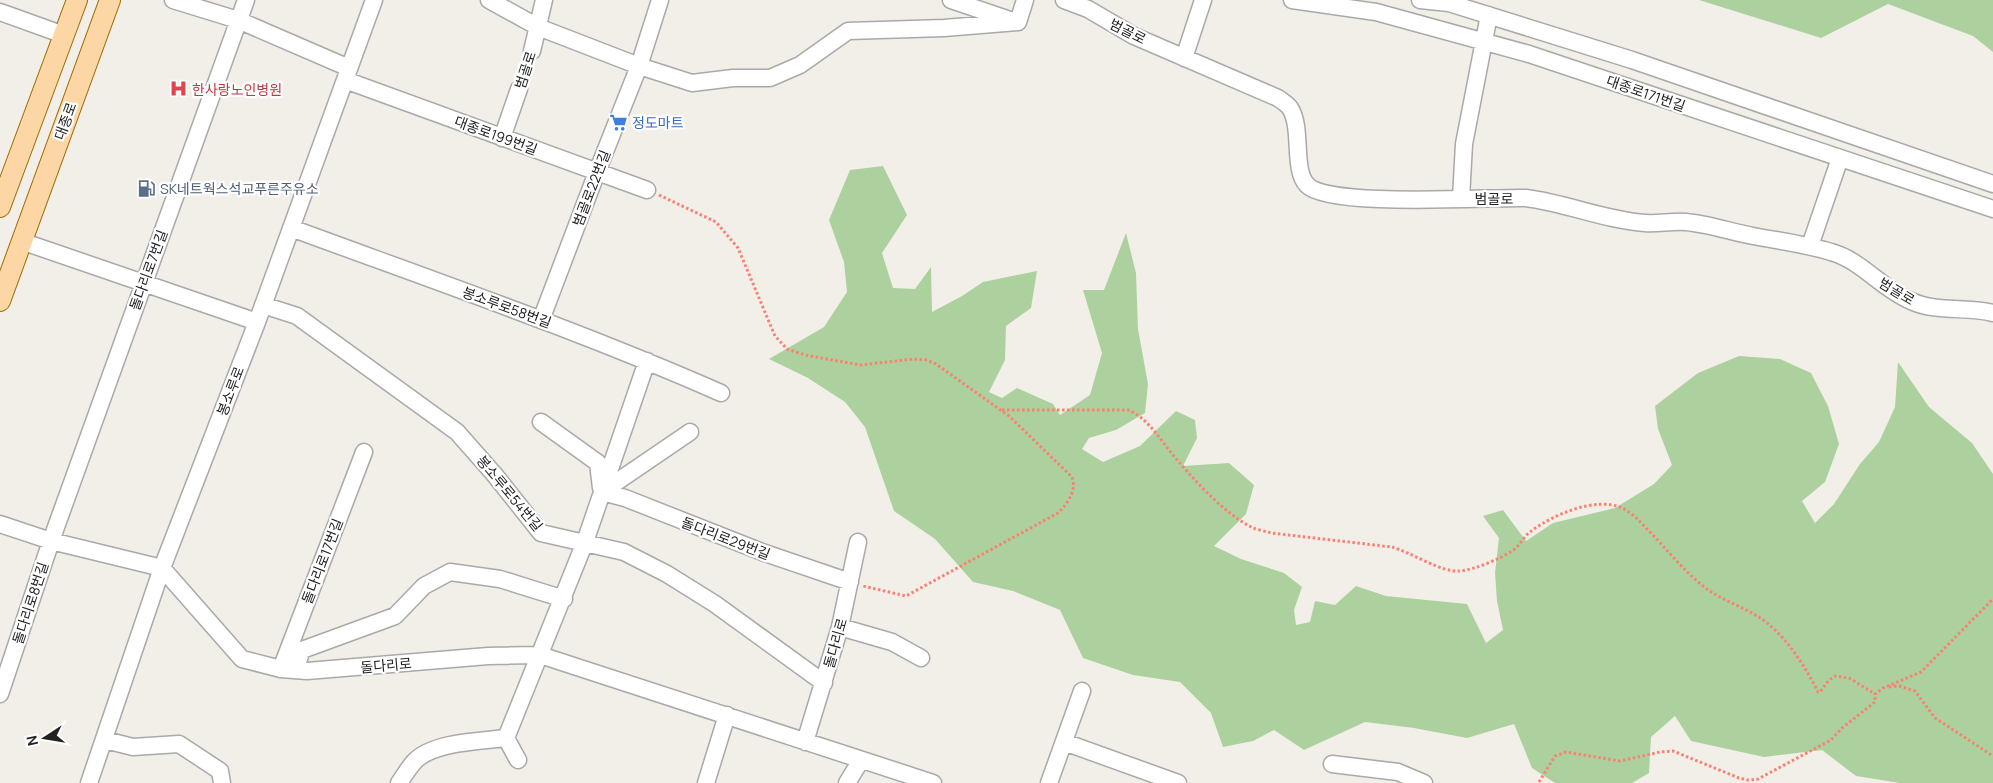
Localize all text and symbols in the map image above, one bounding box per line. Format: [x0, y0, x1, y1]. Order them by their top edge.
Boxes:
street label: 범골로 [1106, 14, 1150, 48]
street label: 범골로 [510, 49, 540, 91]
street label: 대종로171번길 [1604, 71, 1688, 115]
hospital icon: 한사랑노인병원 [168, 79, 188, 99]
place label: 한사랑노인병원 [192, 80, 282, 99]
street label: 대종로 [49, 99, 81, 142]
street label: 대종로199번길 [452, 111, 540, 159]
supermarket icon: 정도마트 [608, 112, 628, 132]
place label: 정도마트 [632, 113, 684, 132]
street label: 범골로22번길 [568, 147, 614, 229]
fuel station icon: SK네트웍스석교푸른주유소 [136, 178, 156, 198]
place label: SK네트웍스석교푸른주유소 [160, 179, 319, 198]
street label: 범골로 [1475, 189, 1513, 208]
street label: 돌다리로7번길 [125, 227, 171, 313]
street label: 범골로 [1876, 273, 1919, 309]
street label: 봉소루로58번길 [460, 282, 554, 332]
street label: 봉소루로 [212, 363, 248, 418]
street label: 봉소루로54번길 [473, 451, 547, 535]
street label: 돌다리로29번길 [679, 512, 773, 564]
street label: 돌다리로17번길 [297, 516, 347, 606]
street label: 돌다리로8번길 [8, 559, 52, 647]
street label: 돌다리로 [819, 616, 851, 670]
street label: 돌다리로 [360, 653, 413, 677]
north arrow [20, 713, 70, 763]
text: N [21, 734, 42, 748]

